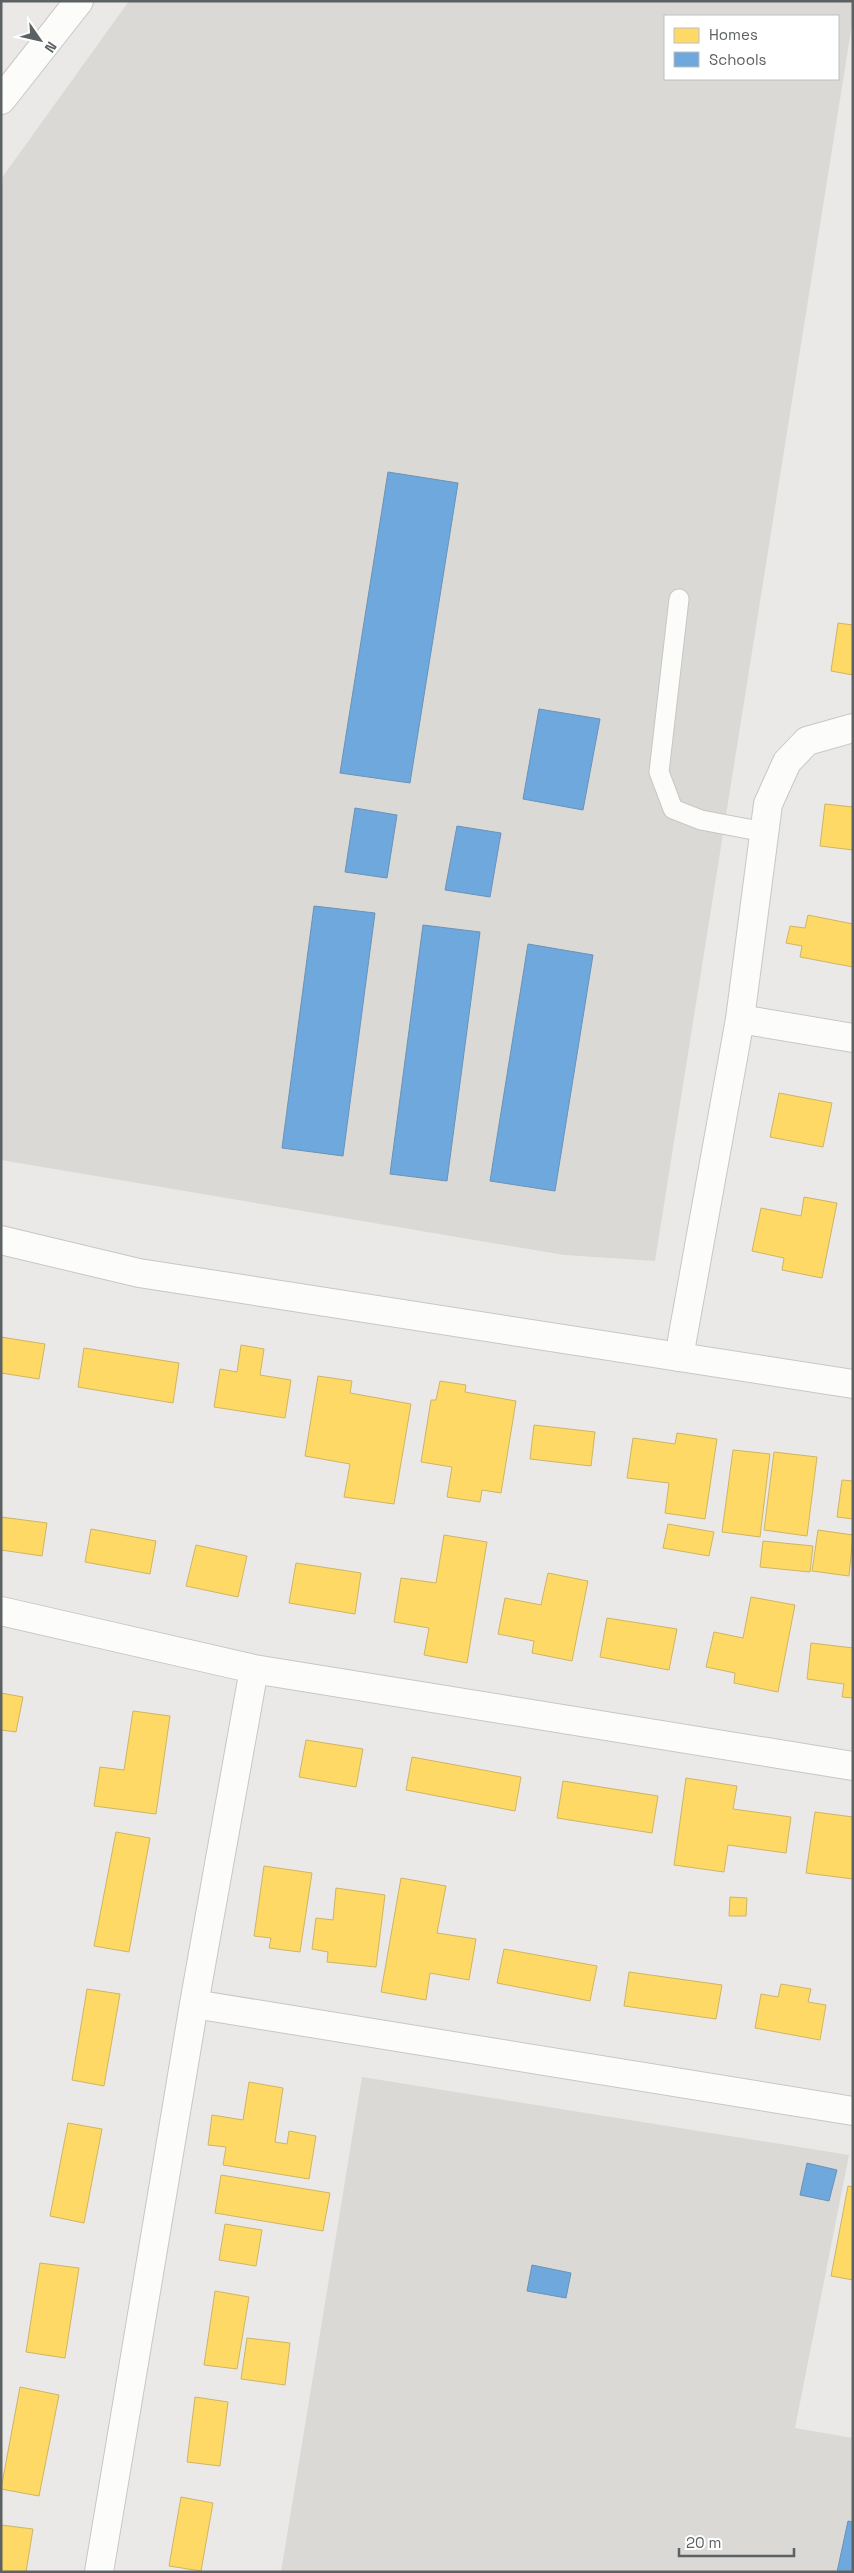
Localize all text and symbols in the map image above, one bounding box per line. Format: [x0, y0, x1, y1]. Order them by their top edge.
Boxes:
north arrow [15, 15, 65, 65]
legend [664, 15, 839, 80]
text: Homes [709, 25, 758, 44]
text: N [41, 38, 61, 56]
text: Schools [709, 50, 767, 69]
scale bar [679, 2526, 794, 2558]
text: 20 m [686, 2533, 721, 2552]

